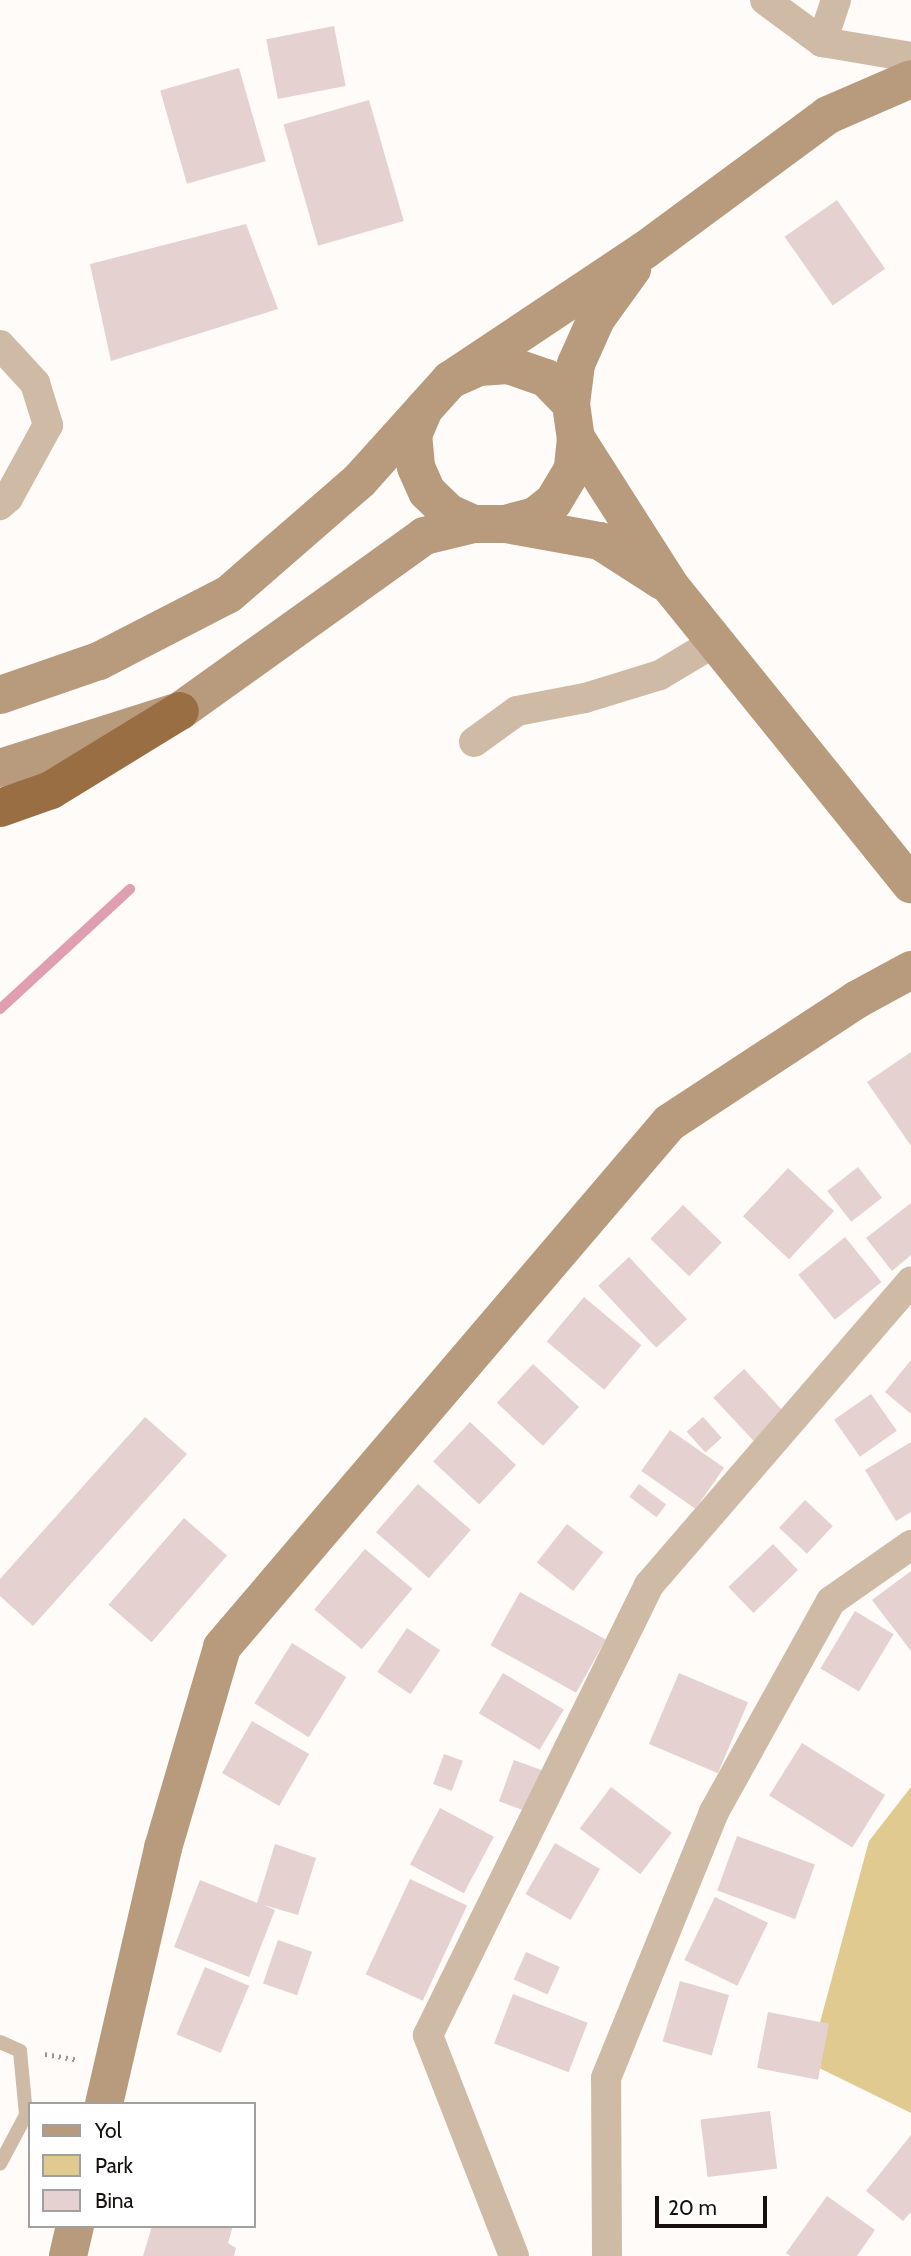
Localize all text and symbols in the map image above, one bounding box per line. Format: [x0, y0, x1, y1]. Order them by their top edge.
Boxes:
legend [28, 2102, 256, 2228]
text: Yol [95, 2118, 122, 2143]
text: Park [95, 2153, 133, 2178]
scale bar [659, 2182, 771, 2226]
text: Bina [95, 2188, 134, 2213]
text: 20 m [668, 2195, 717, 2220]

